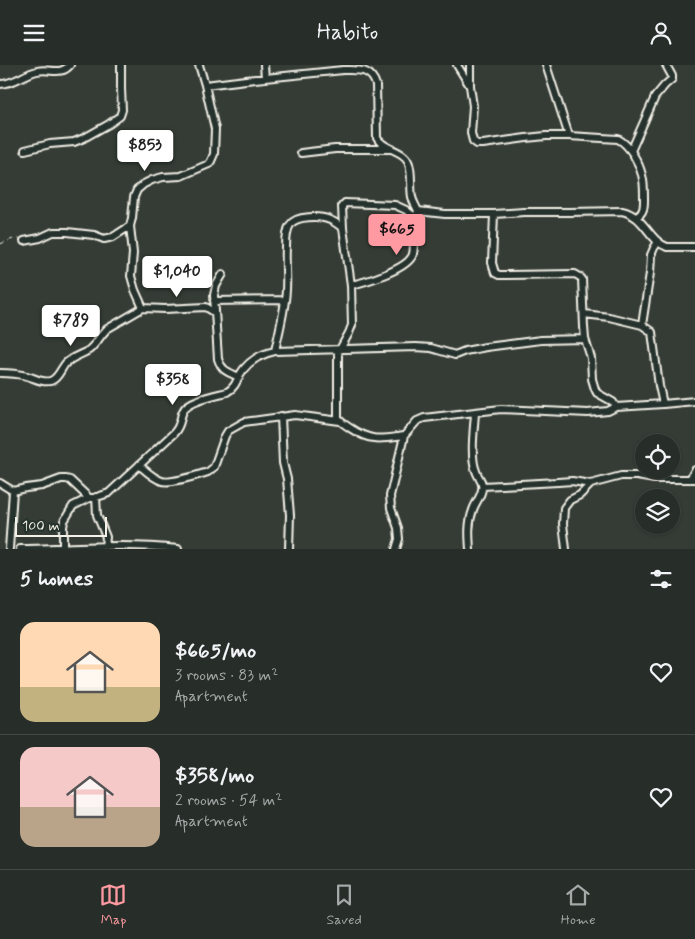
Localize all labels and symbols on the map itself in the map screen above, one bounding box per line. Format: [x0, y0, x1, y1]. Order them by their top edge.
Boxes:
pin: $853 [115, 129, 175, 172]
pin: $665 [367, 213, 427, 256]
pin: $1,040 [136, 255, 218, 298]
pin: $789 [41, 305, 101, 347]
pin: $358 [143, 363, 203, 406]
scale bar [15, 514, 108, 537]

